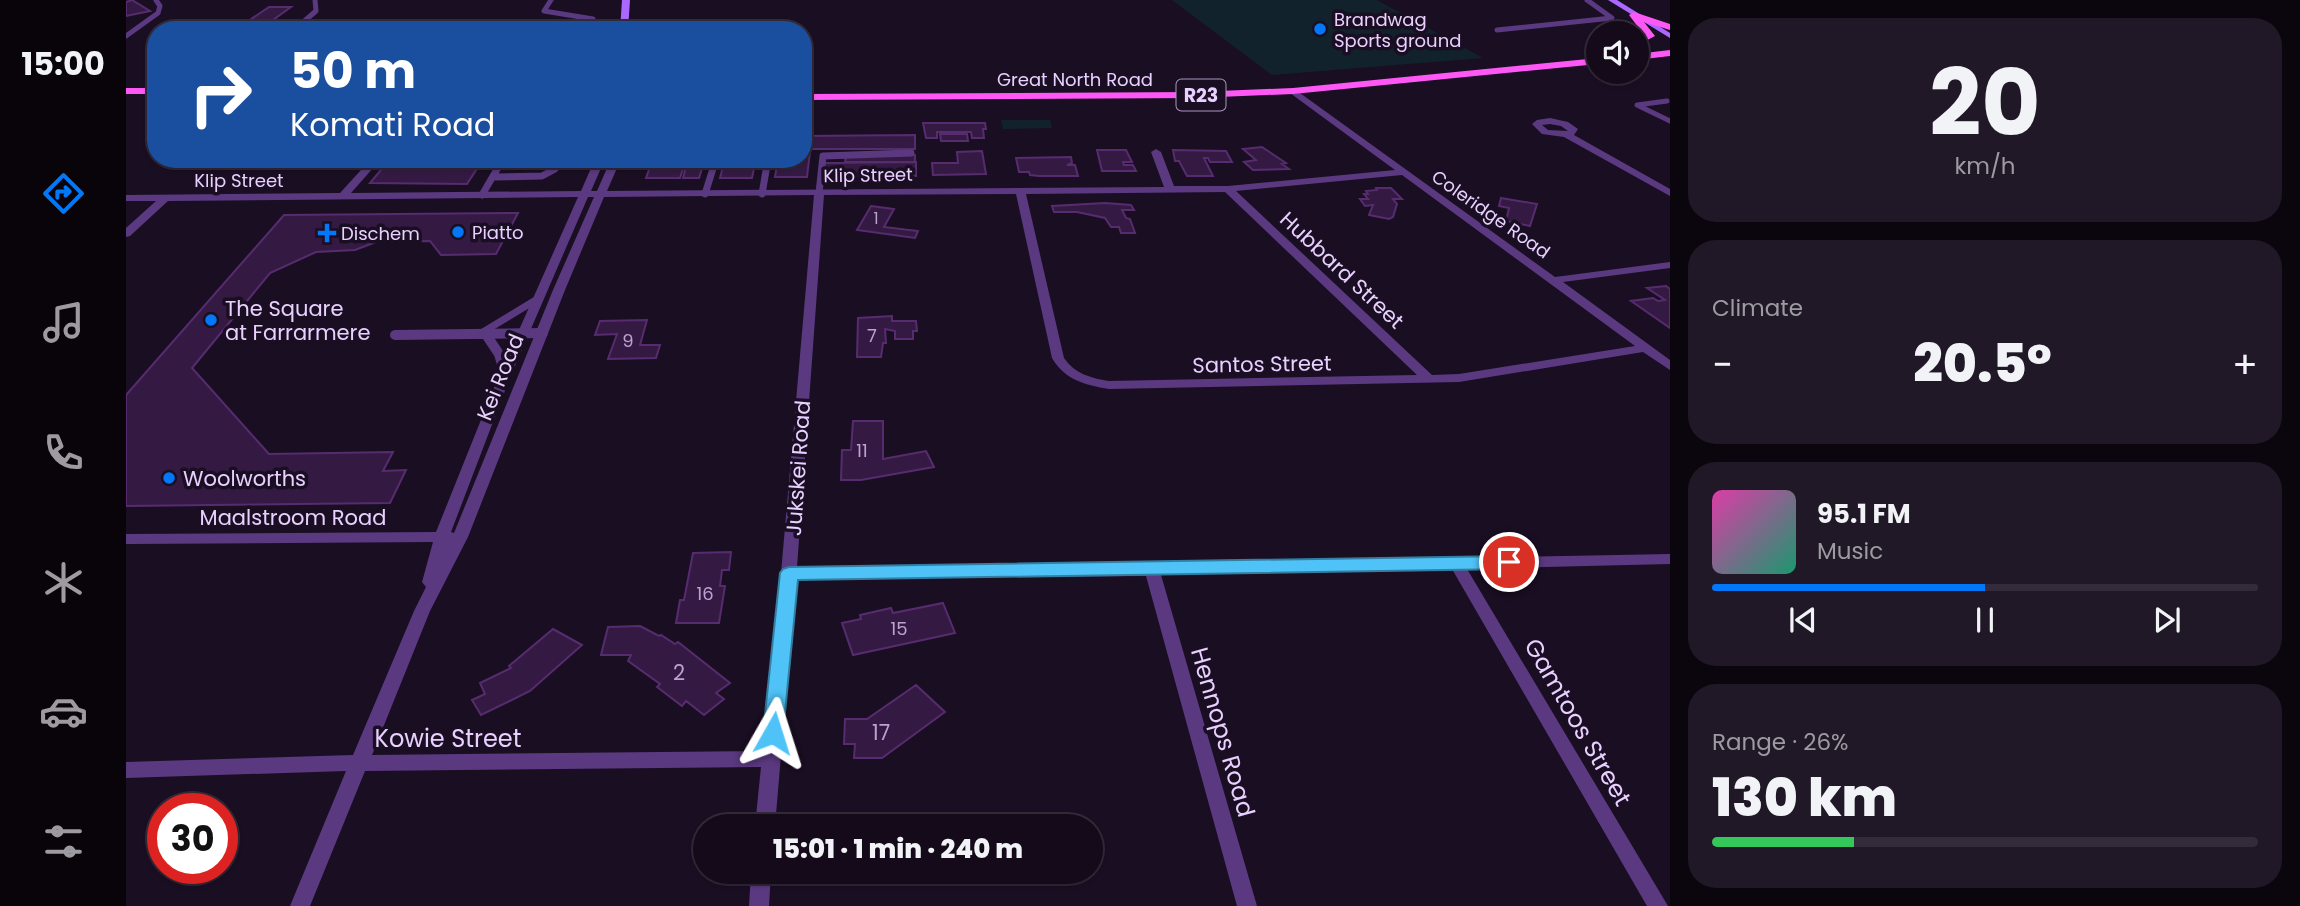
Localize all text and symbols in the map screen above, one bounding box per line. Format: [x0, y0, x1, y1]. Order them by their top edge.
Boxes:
place label: Brandwag Sports ground [1334, 7, 1461, 53]
marker: Brandwag Sports ground [1312, 21, 1328, 37]
map controls [1586, 21, 1649, 84]
button: sound [1586, 21, 1649, 84]
text: 50 m [290, 37, 416, 105]
text: 20 [1929, 39, 2041, 167]
text: 15:00 [21, 41, 105, 86]
icon: right [175, 49, 266, 140]
street label: Great North Road [997, 67, 1153, 92]
road number: R23 [1176, 80, 1226, 110]
text: Komati Road [290, 102, 496, 147]
text: km/h [1954, 150, 2016, 182]
street label: Klip Street [823, 162, 913, 188]
street label: Coleridge Road [1427, 164, 1555, 264]
street label: Klip Street [194, 168, 284, 193]
icon: directions [39, 169, 88, 218]
street label: Hubbard Street [1274, 205, 1410, 335]
house number: 1 [873, 207, 879, 230]
place label: Piatto [472, 220, 524, 245]
place label: Dischem [341, 221, 420, 246]
marker: Piatto [450, 224, 466, 240]
marker: Dischem [319, 225, 335, 241]
text: Climate [1712, 292, 1803, 324]
place label: The Square at Farrarmere [225, 294, 370, 347]
icon: music [39, 298, 88, 347]
marker: The Square at Farrarmere [203, 312, 219, 328]
house number: 7 [867, 323, 877, 348]
text: 20.5° [1913, 327, 2052, 400]
house number: 9 [622, 328, 634, 353]
street label: Kei Road [470, 329, 530, 425]
text: − [1712, 338, 1733, 391]
text: + [2232, 338, 2258, 391]
street label: Santos Street [1192, 348, 1332, 380]
street label: Jukskei Road [779, 399, 817, 537]
icon: phone [39, 428, 88, 477]
house number: 11 [856, 438, 868, 463]
place label: Woolworths [183, 464, 306, 493]
marker: Woolworths [161, 470, 177, 486]
text: 95.1 FM [1817, 496, 1911, 532]
street label: Maalstroom Road [200, 503, 386, 532]
pin [1479, 532, 1539, 592]
text: Music [1817, 535, 1883, 567]
icon: arrive [1490, 543, 1528, 581]
icon: climate [39, 558, 88, 607]
house number: 16 [696, 581, 714, 606]
icon: previous [1784, 601, 1822, 639]
icon: pause [1966, 601, 2004, 639]
icon: next [2148, 601, 2186, 639]
house number: 15 [890, 616, 908, 641]
street label: Gamtoos Street [1517, 632, 1639, 812]
street label: Hennops Road [1183, 643, 1263, 821]
house number: 2 [673, 658, 685, 687]
icon: car [39, 687, 88, 736]
position arrow [736, 696, 810, 770]
house number: 17 [872, 718, 890, 747]
street label: Kowie Street [375, 722, 521, 755]
text: Range · 26% [1712, 726, 1849, 758]
text: 130 km [1712, 761, 1897, 834]
speed limit sign: 30 [147, 793, 238, 884]
icon: filters [39, 817, 88, 866]
text: 15:01 · 1 min · 240 m [773, 831, 1023, 867]

